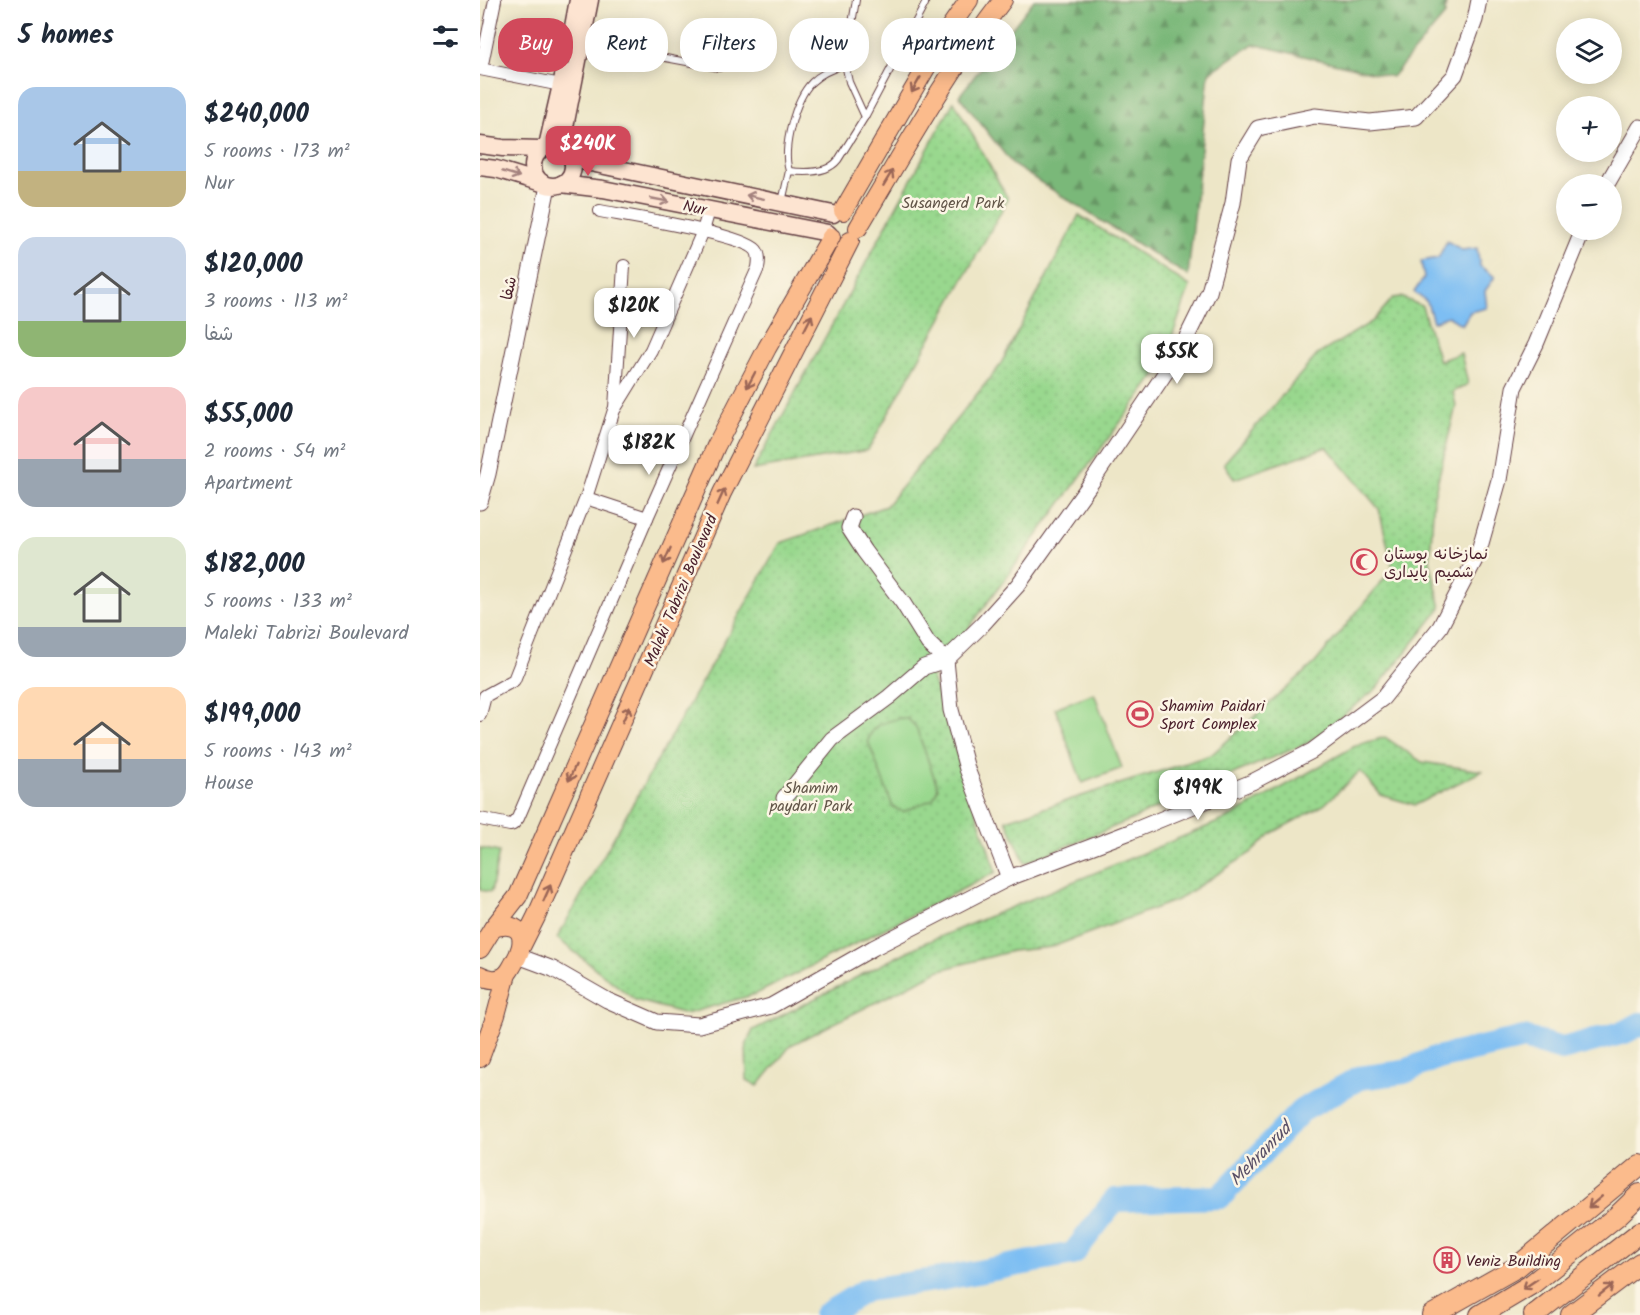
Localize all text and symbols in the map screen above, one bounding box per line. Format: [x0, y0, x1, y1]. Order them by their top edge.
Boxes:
text: 5 homes [18, 15, 114, 57]
chip: Buy [498, 18, 573, 72]
chip: Rent [585, 18, 668, 72]
chip: Filters [680, 18, 777, 72]
chip: New [789, 18, 869, 72]
chip: Apartment [881, 18, 1016, 72]
map controls [1556, 18, 1622, 240]
button: layers [1556, 18, 1622, 84]
icon: filters [429, 20, 462, 53]
one-way arrow [910, 76, 922, 93]
text: $240,000 [204, 94, 309, 136]
button: + [1556, 96, 1622, 162]
icon: home [66, 111, 138, 183]
pin: $240K [546, 126, 630, 177]
text: $240K [560, 129, 616, 161]
text: 5 rooms · 173 m² [204, 136, 350, 168]
text: Nur [204, 168, 234, 200]
one-way arrow [501, 169, 520, 180]
one-way arrow [882, 170, 894, 187]
button: − [1556, 174, 1622, 240]
one-way arrow [746, 191, 765, 203]
park label: Susangerd Park [902, 191, 1005, 216]
street label: Nur [681, 194, 710, 223]
one-way arrow [650, 195, 670, 206]
text: $120,000 [204, 244, 303, 286]
icon: home [66, 261, 138, 333]
street label: شفا [495, 274, 524, 302]
text: 3 rooms · 113 m² [204, 286, 347, 318]
pin: $120K [592, 288, 676, 339]
text: $120K [608, 291, 660, 323]
one-way arrow [803, 314, 814, 332]
text: شفا [204, 319, 234, 351]
pin: $55K [1141, 334, 1213, 385]
text: $55K [1155, 337, 1199, 369]
one-way arrow [745, 370, 756, 388]
text: $55,000 [204, 394, 293, 436]
icon: home [66, 411, 138, 483]
pin: $182K [607, 425, 691, 476]
text: $182K [622, 428, 676, 460]
text: 2 rooms · 54 m² [204, 436, 345, 468]
text: Apartment [204, 468, 293, 500]
one-way arrow [715, 488, 727, 506]
street label: Maleki Tabrizi Boulevard [638, 509, 725, 671]
place label: نمازخانه بوستان شمیم پایداری [1384, 542, 1488, 585]
text: $182,000 [204, 544, 305, 586]
one-way arrow [661, 546, 673, 564]
mosque icon: نمازخانه بوستان شمیم پایداری [1349, 547, 1379, 577]
icon: home [66, 561, 138, 633]
text: 5 rooms · 133 m² [204, 586, 352, 618]
text: Maleki Tabrizi Boulevard [204, 618, 409, 650]
text: $199,000 [204, 694, 300, 736]
place label: Shamim Paidari Sport Complex [1160, 694, 1266, 737]
sports icon: Shamim Paidari Sport Complex [1125, 699, 1155, 729]
one-way arrow [621, 706, 632, 724]
icon: home [66, 711, 138, 783]
text: 5 rooms · 143 m² [204, 736, 352, 768]
one-way arrow [566, 763, 577, 781]
text: House [204, 768, 254, 800]
pin: $199K [1156, 770, 1240, 821]
text: $199K [1173, 773, 1223, 805]
park label: Shamim paydari Park [769, 776, 853, 819]
one-way arrow [542, 884, 554, 902]
water label: Mehranrud [1223, 1113, 1302, 1194]
one-way arrow [1588, 1195, 1603, 1209]
building icon: Veniz Building [1432, 1245, 1462, 1275]
place label: Veniz Building [1466, 1249, 1561, 1274]
one-way arrow [1521, 1278, 1538, 1291]
one-way arrow [1598, 1283, 1614, 1296]

